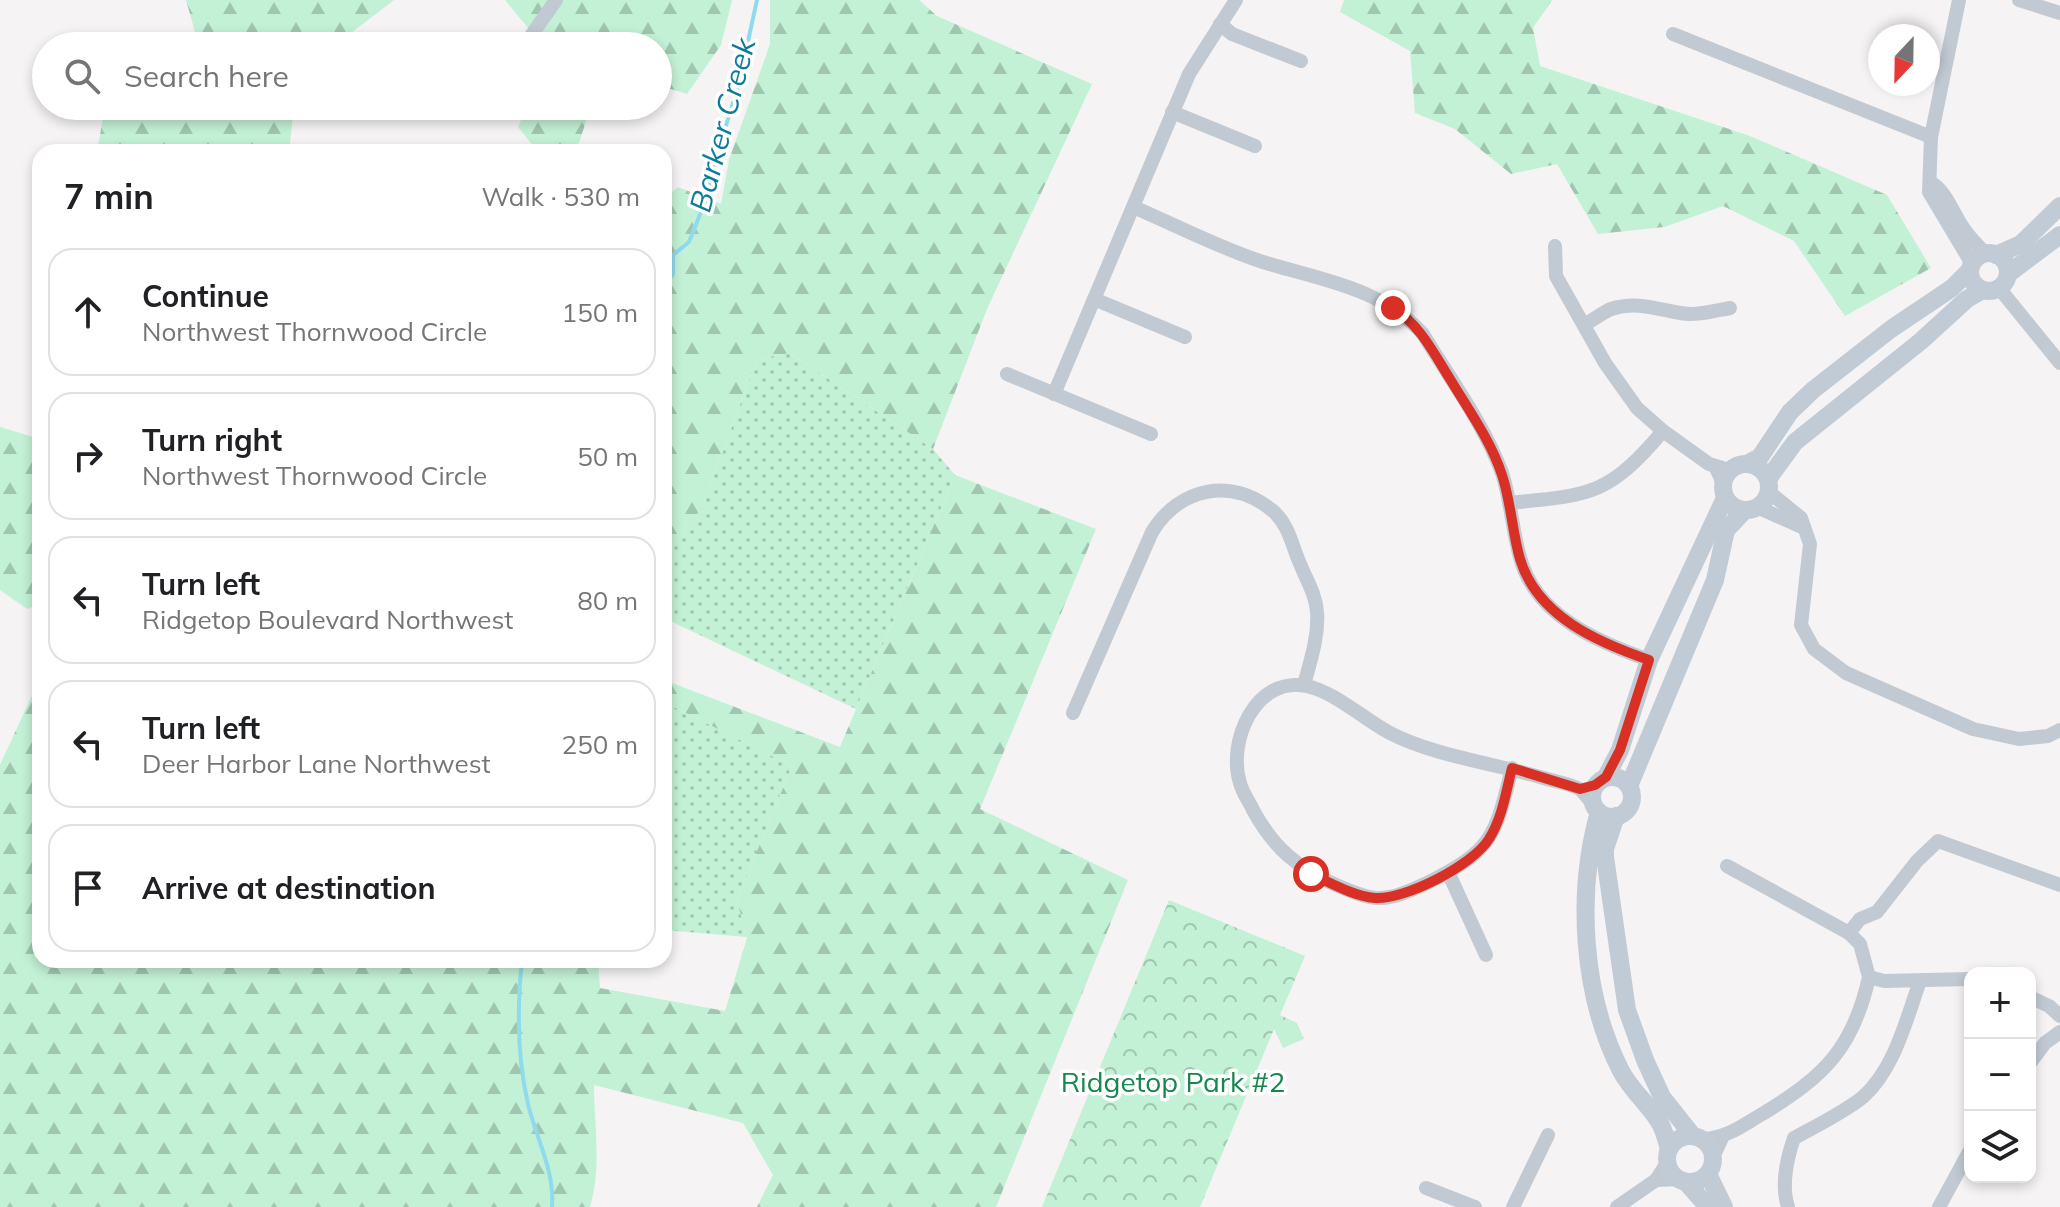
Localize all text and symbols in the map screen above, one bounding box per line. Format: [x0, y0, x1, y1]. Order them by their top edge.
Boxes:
north arrow [1868, 24, 1940, 96]
search box [32, 32, 672, 120]
water label: Barker Creek [681, 32, 764, 216]
icon: search [60, 54, 104, 98]
text: Search here [124, 57, 289, 95]
text: 7 min [64, 175, 154, 218]
text: Walk · 530 m [481, 180, 640, 213]
text: Continue [142, 277, 269, 315]
icon: ahead [66, 290, 110, 334]
route end [1375, 290, 1411, 326]
text: 150 m [562, 296, 638, 329]
text: Northwest Thornwood Circle [142, 315, 487, 348]
text: Turn right [142, 421, 282, 459]
icon: right [66, 434, 110, 478]
text: 50 m [577, 440, 638, 473]
text: Northwest Thornwood Circle [142, 459, 487, 492]
text: Turn left [142, 565, 260, 603]
icon: left [66, 578, 110, 622]
text: 80 m [577, 584, 638, 617]
text: Ridgetop Boulevard Northwest [142, 603, 513, 636]
text: Turn left [142, 709, 260, 747]
icon: left [66, 722, 110, 766]
text: 250 m [562, 728, 638, 761]
text: Deer Harbor Lane Northwest [142, 747, 491, 780]
route start [1293, 856, 1329, 892]
icon: arrive [66, 866, 110, 910]
text: Arrive at destination [142, 869, 436, 907]
map controls [1964, 967, 2036, 1183]
button: + [1964, 967, 2036, 1039]
button: − [1964, 1039, 2036, 1111]
park label: Ridgetop Park #2 [1061, 1064, 1285, 1099]
button: layers [1964, 1111, 2036, 1183]

